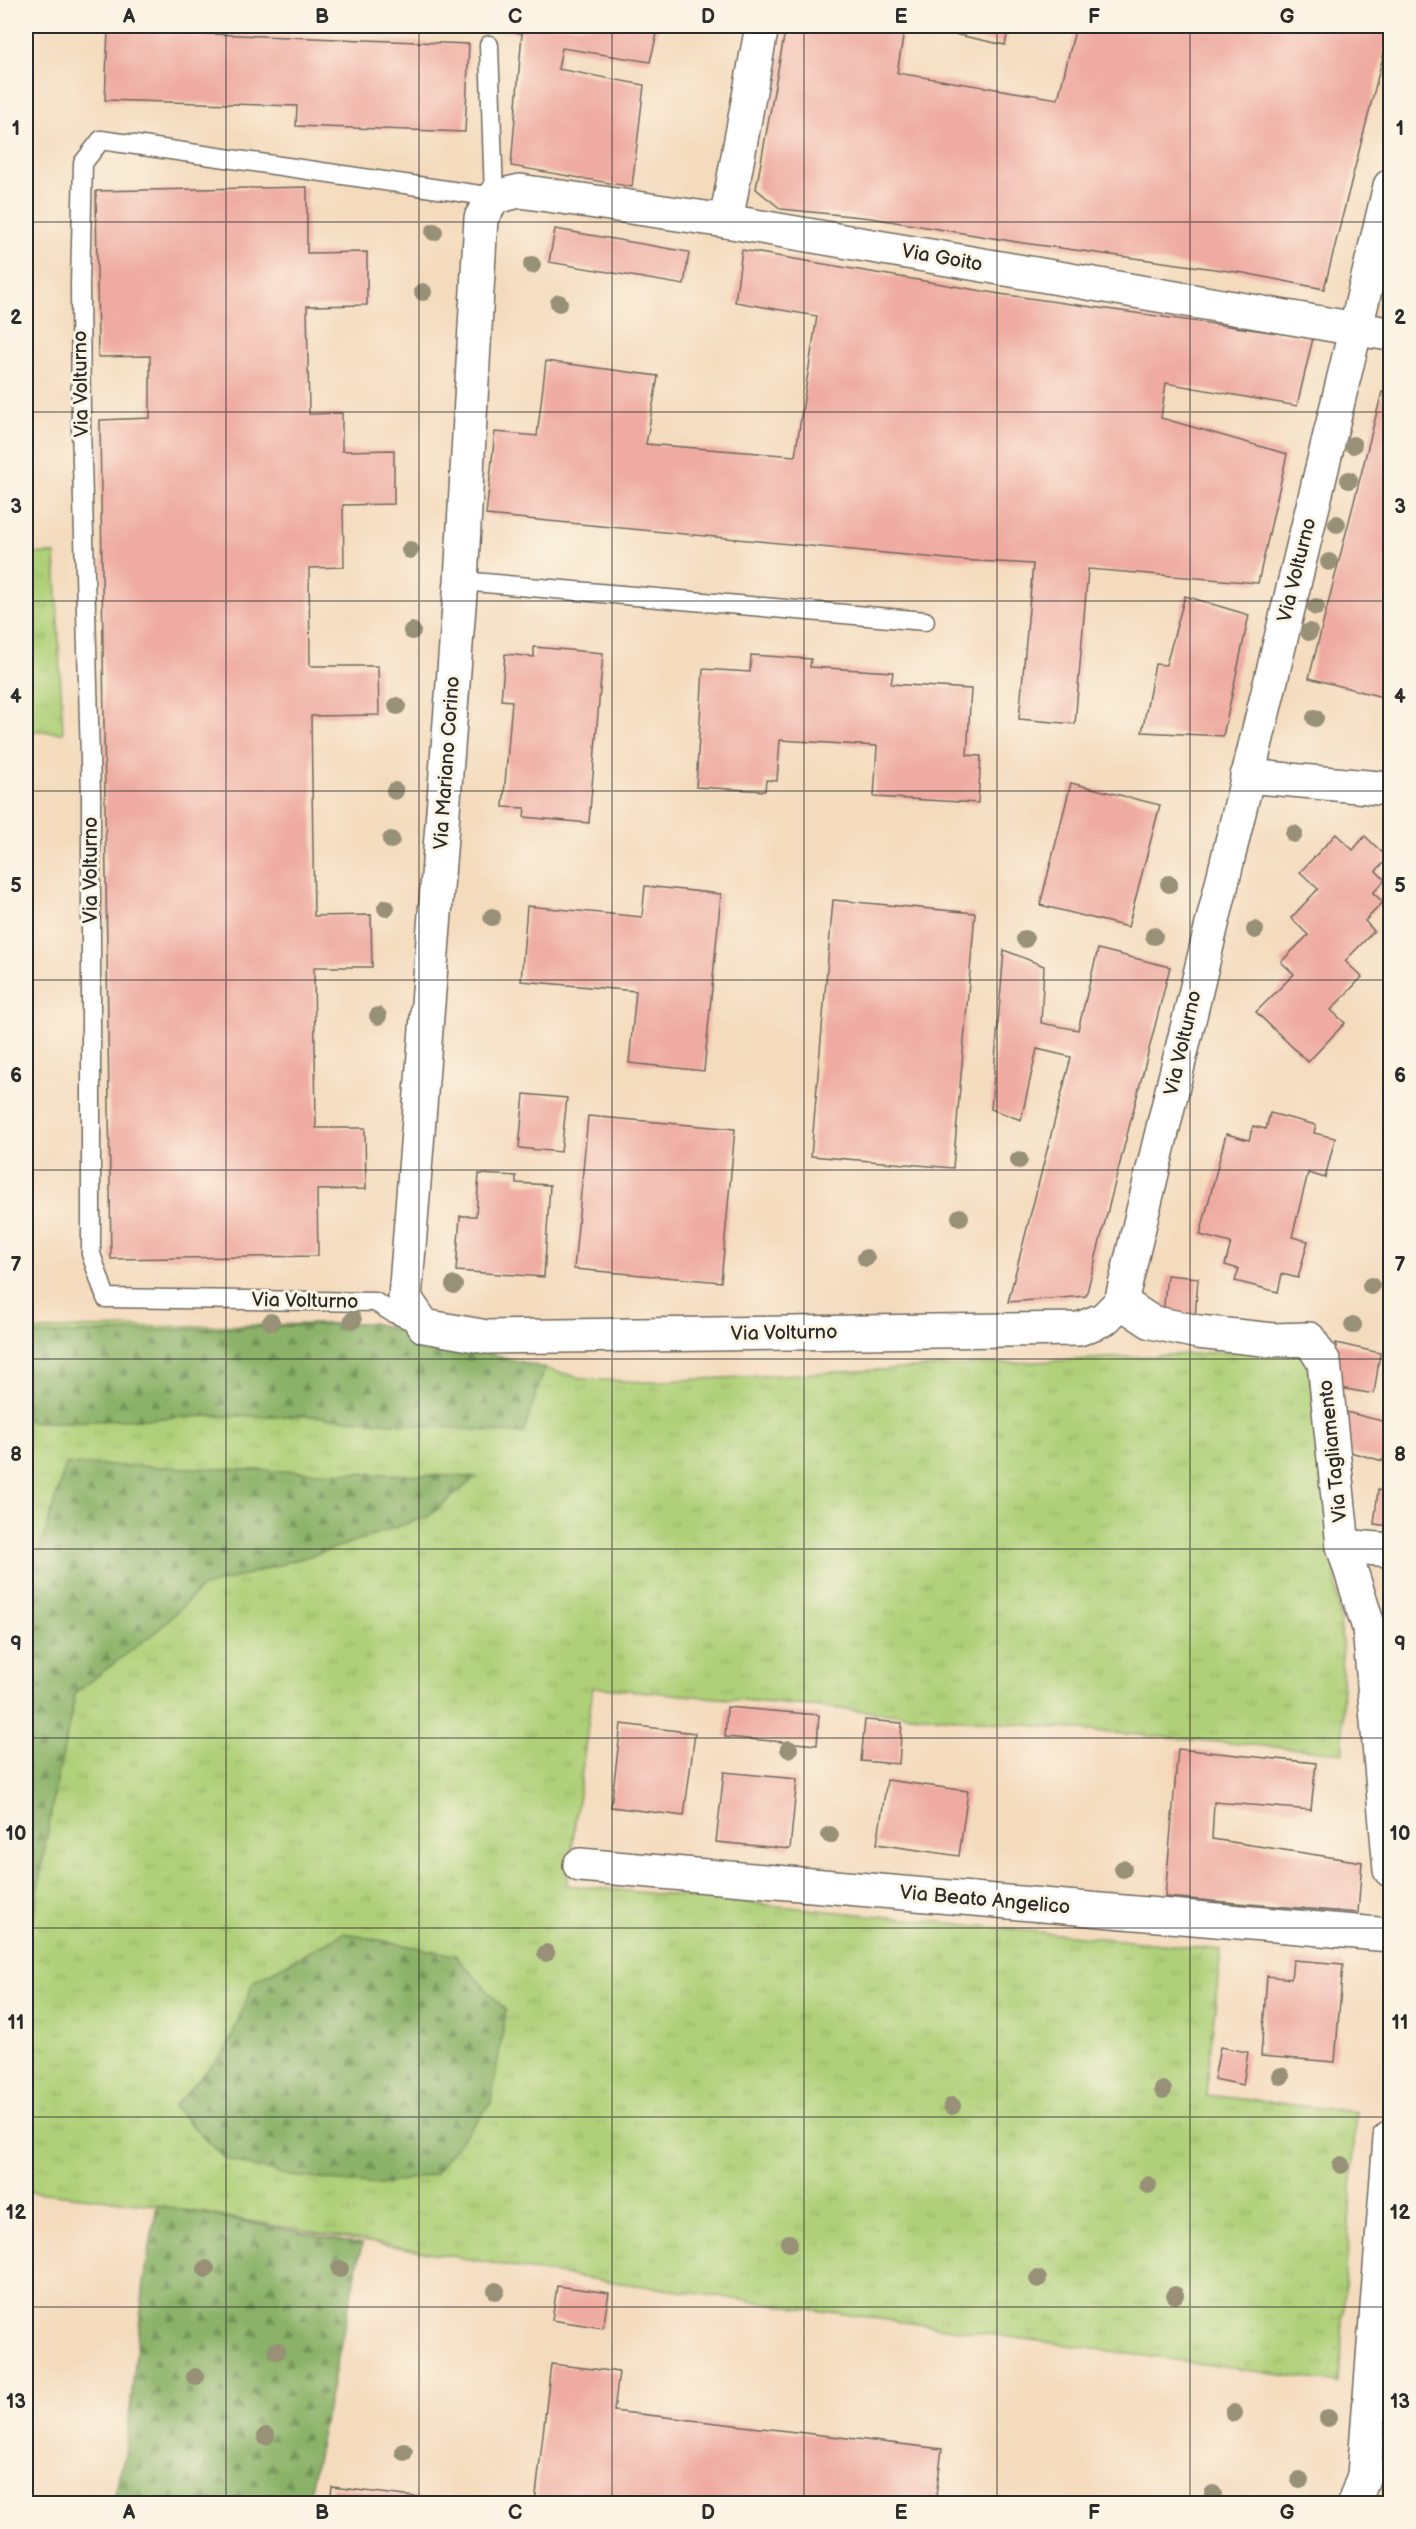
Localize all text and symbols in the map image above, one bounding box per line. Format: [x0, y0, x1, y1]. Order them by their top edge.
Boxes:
text: A [122, 5, 136, 29]
text: B [315, 5, 329, 29]
text: C [508, 5, 522, 29]
text: D [701, 5, 715, 29]
text: E [895, 5, 908, 29]
text: F [1088, 5, 1100, 29]
text: G [1280, 5, 1295, 29]
text: 1 [12, 117, 20, 141]
text: 1 [1396, 117, 1404, 141]
street label: Via Goito [900, 239, 984, 277]
text: 2 [10, 306, 22, 330]
text: 2 [1394, 306, 1406, 330]
street label: Via Volturno [68, 330, 94, 438]
text: 3 [10, 495, 22, 519]
text: 3 [1394, 495, 1406, 519]
street label: Via Volturno [1272, 515, 1322, 625]
street label: Via Mariano Corino [429, 676, 465, 850]
text: 4 [10, 685, 22, 709]
text: 4 [1394, 685, 1406, 709]
street label: Via Volturno [79, 817, 103, 923]
text: 5 [10, 874, 22, 898]
text: 5 [1394, 874, 1406, 898]
street label: Via Volturno [1159, 988, 1207, 1098]
text: 6 [10, 1064, 22, 1088]
text: 6 [1394, 1064, 1406, 1088]
text: 7 [10, 1253, 22, 1277]
text: 7 [1394, 1253, 1406, 1277]
street label: Via Volturno [251, 1288, 359, 1314]
street label: Via Volturno [730, 1320, 838, 1346]
street label: Via Tagliamento [1314, 1379, 1352, 1523]
text: 8 [10, 1443, 22, 1467]
text: 8 [1394, 1443, 1406, 1467]
text: 9 [10, 1632, 22, 1656]
text: 9 [1394, 1632, 1406, 1656]
text: 10 [6, 1822, 26, 1846]
text: 10 [1390, 1822, 1410, 1846]
street label: Via Beato Angelico [899, 1881, 1071, 1919]
text: 11 [8, 2011, 24, 2035]
text: 11 [1392, 2011, 1408, 2035]
text: 12 [6, 2201, 26, 2225]
text: 12 [1390, 2201, 1410, 2225]
text: 13 [6, 2390, 26, 2414]
text: 13 [1390, 2390, 1410, 2414]
text: A [122, 2501, 136, 2525]
text: B [315, 2501, 329, 2525]
text: C [508, 2501, 522, 2525]
text: D [701, 2501, 715, 2525]
text: E [895, 2501, 908, 2525]
text: F [1088, 2501, 1100, 2525]
text: G [1280, 2501, 1295, 2525]

